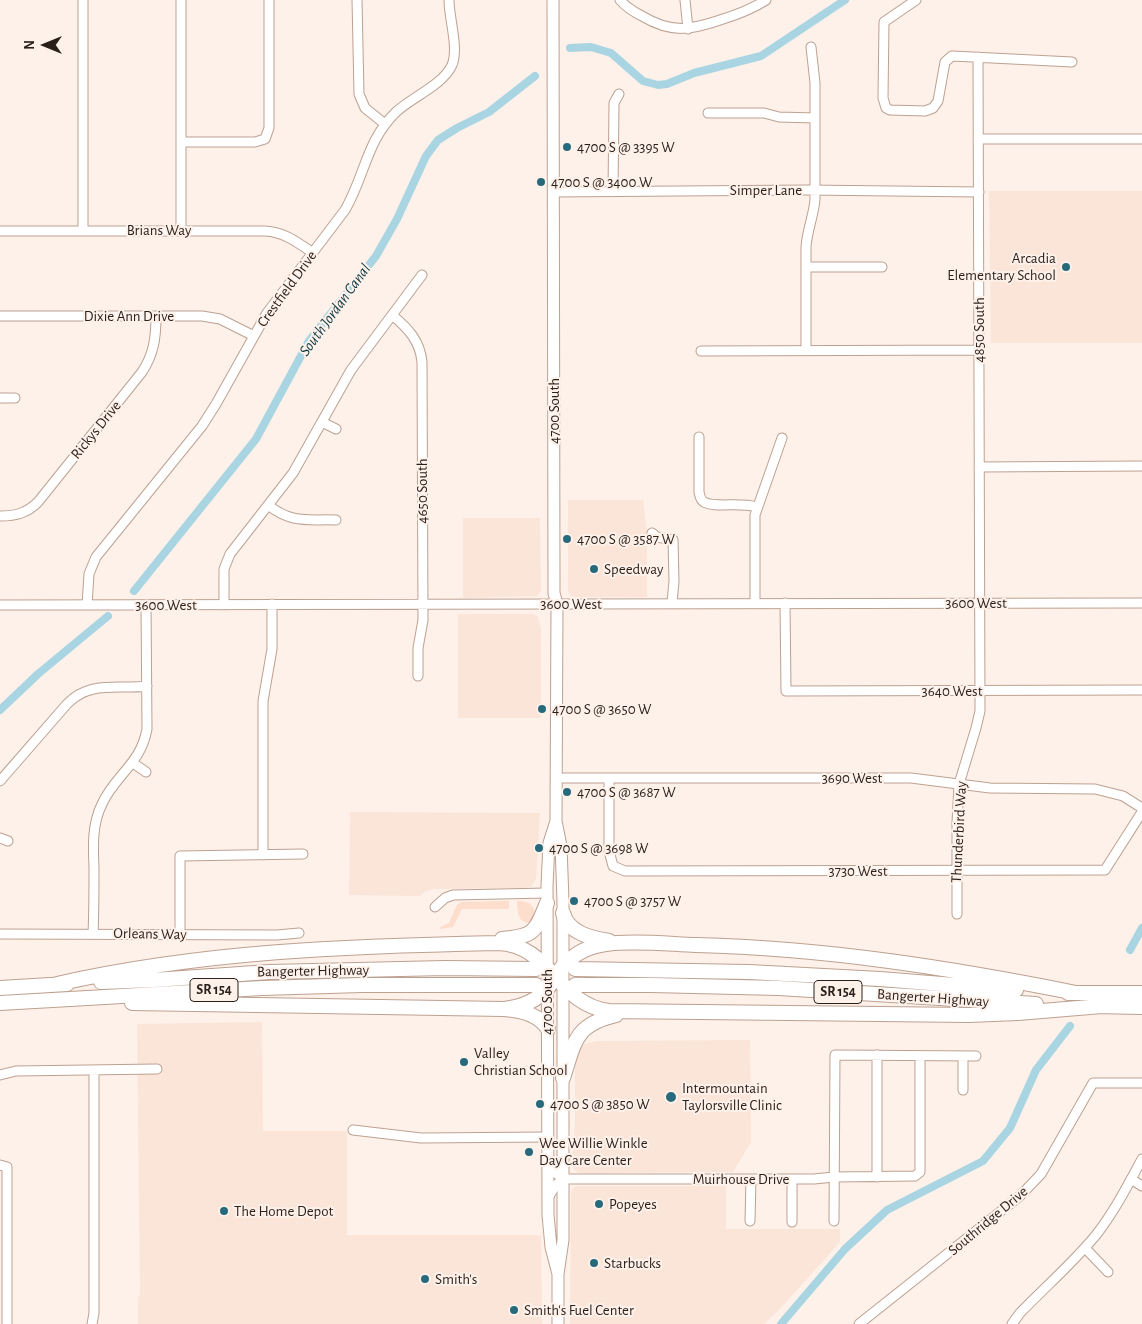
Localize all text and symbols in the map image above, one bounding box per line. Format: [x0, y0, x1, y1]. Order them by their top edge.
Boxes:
north arrow [20, 20, 70, 70]
text: N [23, 40, 37, 50]
place label: 4700 S @ 3395 W [577, 138, 675, 156]
marker: 4700 S @ 3395 W [561, 141, 573, 153]
place label: 4700 S @ 3400 W [551, 173, 652, 191]
marker: 4700 S @ 3400 W [535, 176, 547, 188]
street label: Simper Lane [730, 181, 802, 199]
street label: Brians Way [127, 221, 191, 239]
street label: Crestfield Drive [253, 247, 321, 331]
place label: Arcadia Elementary School [947, 249, 1056, 284]
water label: South Jordan Canal [295, 260, 375, 360]
marker: Arcadia Elementary School [1060, 261, 1072, 273]
street label: 4850 South [970, 297, 988, 363]
street label: Dixie Ann Drive [84, 307, 174, 325]
street label: 4700 South [545, 378, 563, 444]
street label: Rickys Drive [67, 397, 125, 463]
street label: 4650 South [413, 458, 431, 524]
place label: 4700 S @ 3587 W [577, 530, 675, 548]
marker: 4700 S @ 3587 W [561, 533, 573, 545]
place label: Speedway [604, 560, 663, 578]
marker: Speedway [588, 563, 600, 575]
street label: 3600 West [945, 594, 1007, 612]
street label: 3600 West [540, 595, 602, 613]
street label: 3600 West [135, 596, 197, 614]
street label: 3640 West [922, 682, 982, 700]
place label: 4700 S @ 3650 W [552, 700, 651, 718]
marker: 4700 S @ 3650 W [536, 703, 548, 715]
street label: 3690 West [822, 769, 882, 787]
street label: Thunderbird Way [947, 781, 971, 883]
place label: 4700 S @ 3687 W [577, 783, 676, 801]
marker: 4700 S @ 3687 W [561, 786, 573, 798]
place label: 4700 S @ 3698 W [549, 839, 648, 857]
marker: 4700 S @ 3698 W [533, 842, 545, 854]
street label: 3730 West [829, 862, 887, 880]
place label: 4700 S @ 3757 W [584, 892, 681, 910]
marker: 4700 S @ 3757 W [568, 895, 580, 907]
street label: Orleans Way [113, 924, 187, 944]
street label: Bangerter Highway [257, 961, 369, 981]
street label: 4700 South [538, 969, 556, 1035]
road number: SR 154 [190, 978, 238, 1002]
road number: SR 154 [814, 980, 862, 1004]
street label: Bangerter Highway [876, 985, 990, 1011]
place label: Valley Christian School [474, 1044, 568, 1079]
marker: Valley Christian School [458, 1056, 470, 1068]
place label: Intermountain Taylorsville Clinic [682, 1079, 782, 1114]
marker: Intermountain Taylorsville Clinic [664, 1090, 678, 1104]
place label: 4700 S @ 3850 W [550, 1095, 650, 1113]
marker: 4700 S @ 3850 W [534, 1098, 546, 1110]
place label: Wee Willie Winkle Day Care Center [539, 1134, 648, 1169]
marker: Wee Willie Winkle Day Care Center [523, 1146, 535, 1158]
street label: Muirhouse Drive [693, 1170, 789, 1188]
street label: Southridge Drive [945, 1182, 1031, 1260]
place label: Popeyes [609, 1195, 657, 1213]
marker: Popeyes [593, 1198, 605, 1210]
place label: The Home Depot [234, 1202, 333, 1220]
marker: The Home Depot [218, 1205, 230, 1217]
place label: Starbucks [604, 1254, 661, 1272]
marker: Starbucks [588, 1257, 600, 1269]
place label: Smith's [435, 1270, 477, 1288]
marker: Smith's [419, 1273, 431, 1285]
place label: Smith's Fuel Center [524, 1301, 634, 1319]
marker: Smith's Fuel Center [508, 1304, 520, 1316]

